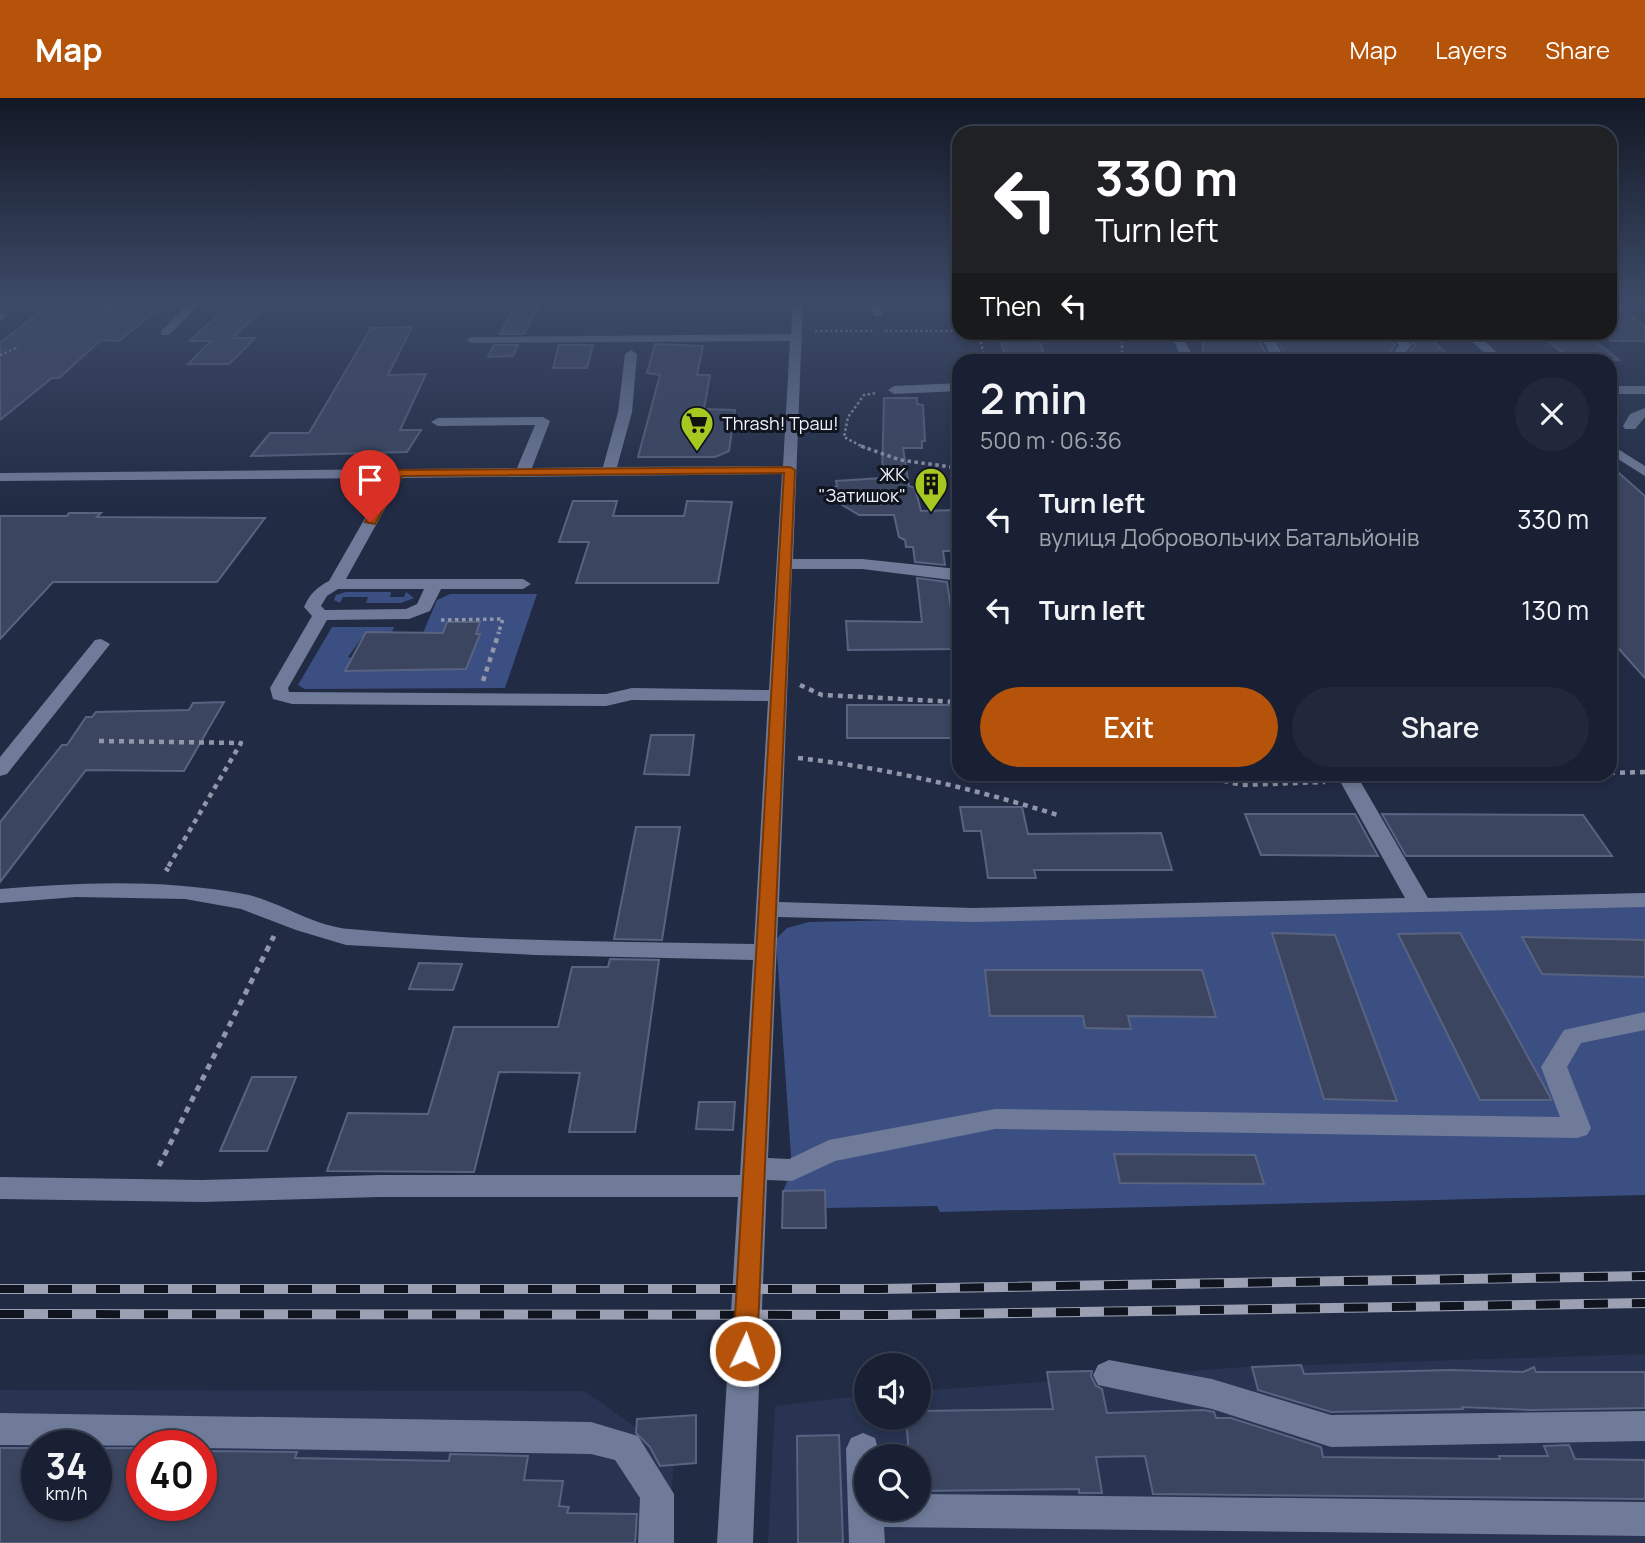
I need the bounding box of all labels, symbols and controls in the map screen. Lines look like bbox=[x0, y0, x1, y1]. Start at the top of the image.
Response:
text: Map bbox=[35, 27, 103, 72]
text: Map bbox=[1350, 33, 1397, 66]
text: Layers bbox=[1435, 33, 1507, 66]
text: Share bbox=[1545, 33, 1610, 66]
text: 330 m bbox=[1095, 144, 1238, 211]
icon: left bbox=[980, 154, 1071, 245]
text: Turn left bbox=[1095, 208, 1219, 252]
icon: left bbox=[1055, 287, 1093, 325]
text: Then bbox=[980, 288, 1041, 324]
text: 2 min bbox=[980, 369, 1087, 427]
button: close bbox=[1515, 377, 1589, 451]
supermarket icon: Thrash! Траш! bbox=[678, 404, 716, 453]
place label: Thrash! Траш! bbox=[722, 411, 839, 435]
text: 500 m · 06:36 bbox=[980, 424, 1122, 456]
pin bbox=[340, 450, 400, 522]
icon: arrive bbox=[351, 461, 389, 499]
place label: ЖК "Затишок" bbox=[819, 462, 906, 507]
building icon: ЖК "Затишок" bbox=[912, 465, 950, 514]
text: Turn left bbox=[1039, 485, 1146, 521]
icon: left bbox=[980, 500, 1018, 538]
text: 330 m bbox=[1517, 501, 1589, 537]
text: вулиця Добровольчих Батальйонів bbox=[1039, 521, 1419, 553]
icon: left bbox=[980, 591, 1018, 629]
text: Turn left bbox=[1039, 592, 1146, 628]
text: 130 m bbox=[1521, 592, 1589, 628]
button: Exit bbox=[980, 687, 1278, 767]
button: Share bbox=[1292, 687, 1589, 767]
position arrow bbox=[708, 1314, 782, 1388]
map controls bbox=[854, 1353, 931, 1521]
button: sound bbox=[854, 1353, 931, 1430]
speed limit sign: 40 bbox=[126, 1430, 217, 1521]
text: 34 bbox=[46, 1442, 87, 1490]
button: search bbox=[854, 1444, 931, 1521]
text: km/h bbox=[46, 1481, 87, 1505]

